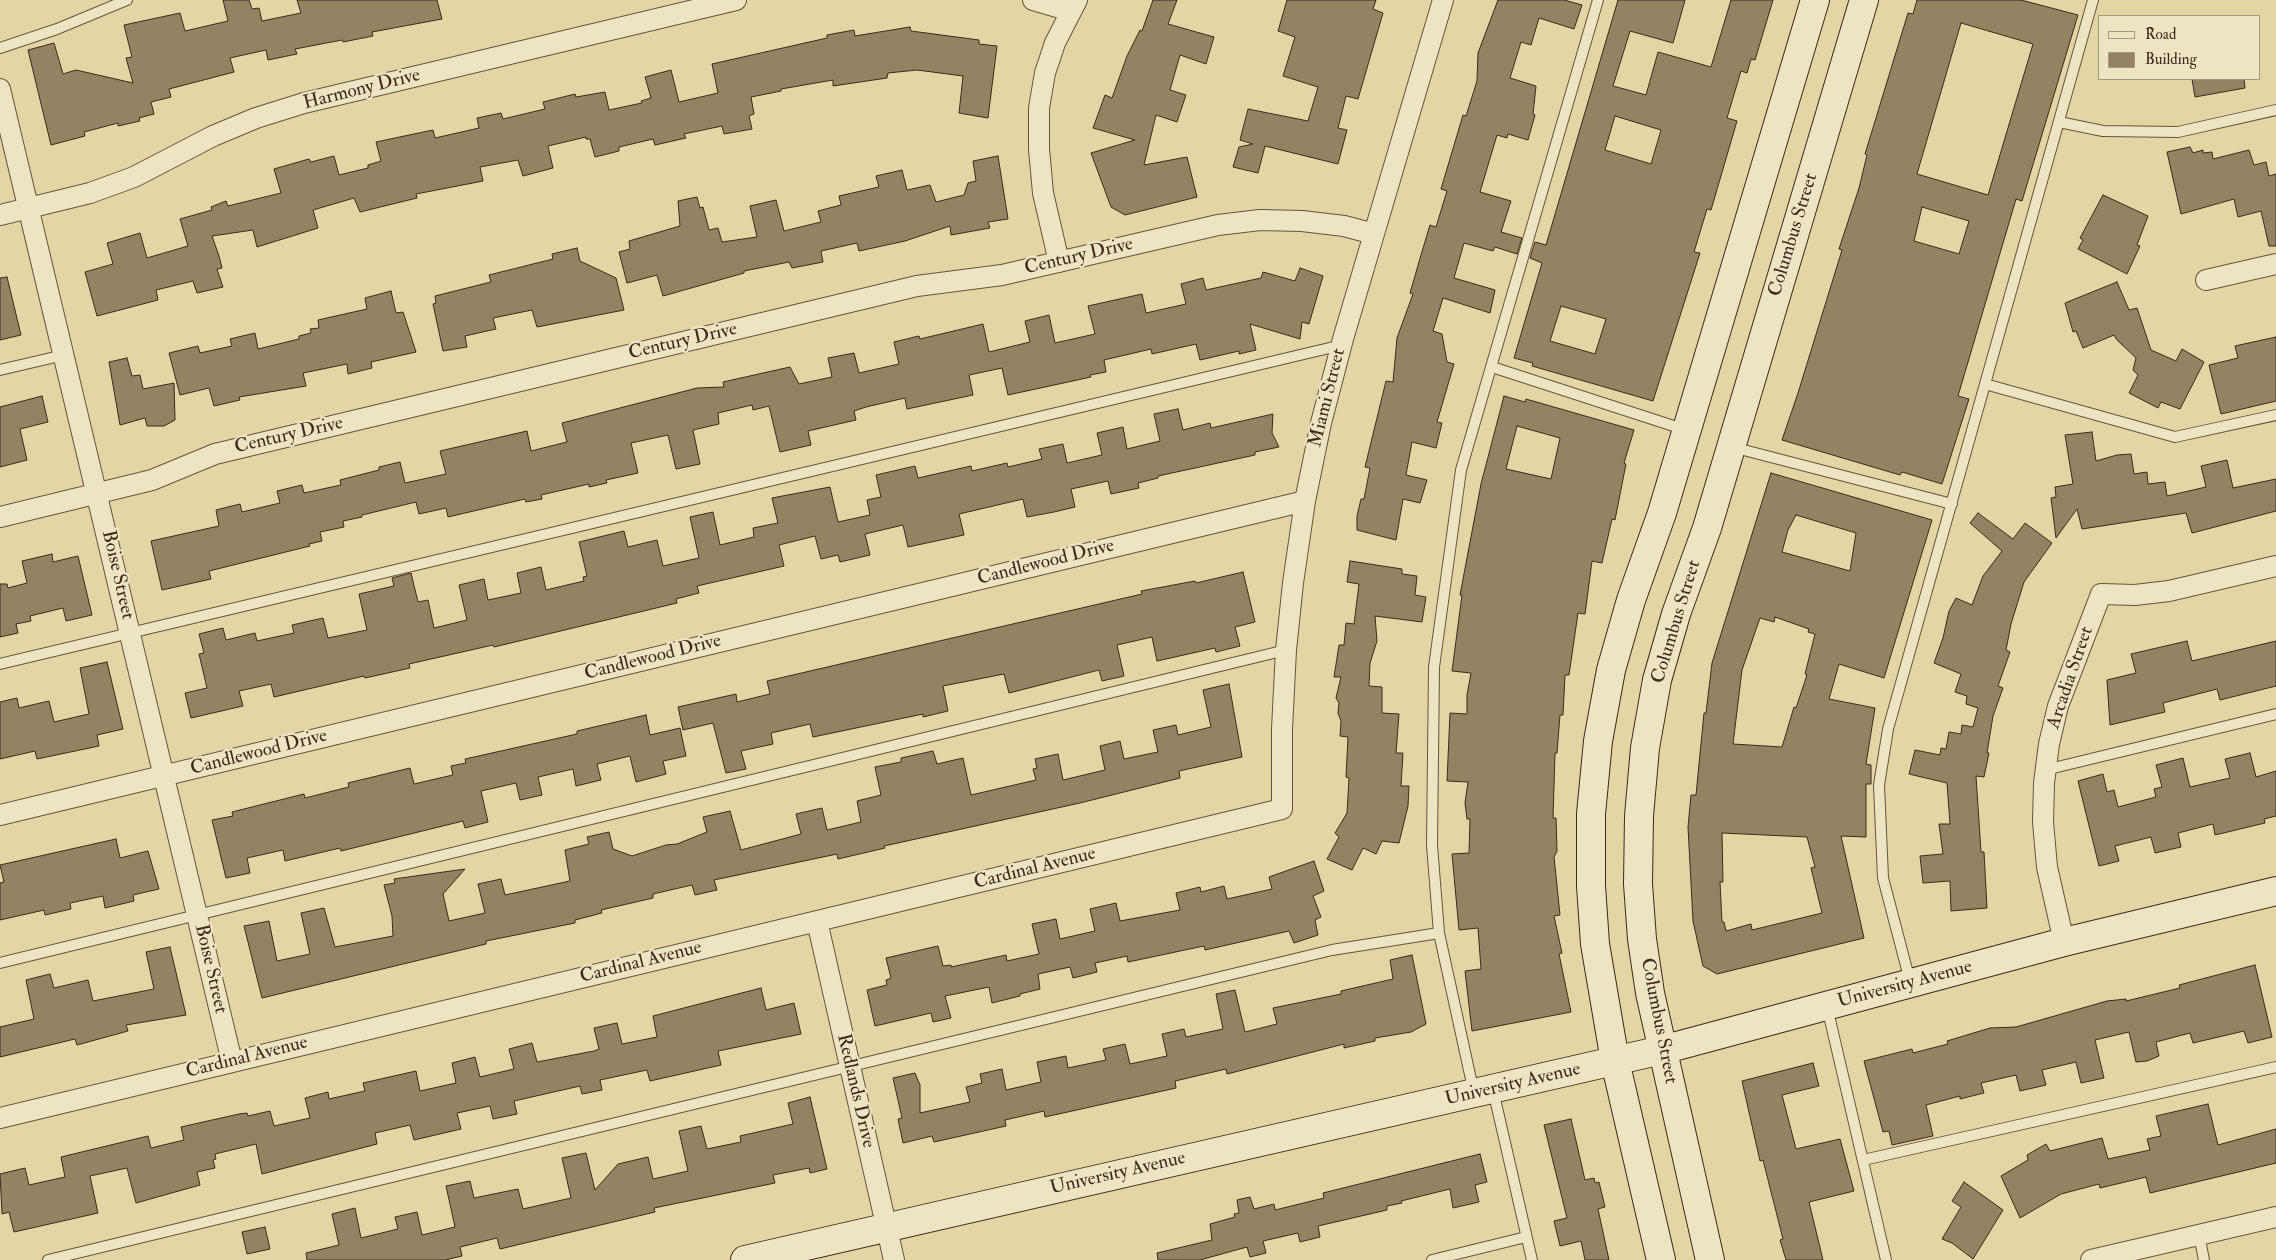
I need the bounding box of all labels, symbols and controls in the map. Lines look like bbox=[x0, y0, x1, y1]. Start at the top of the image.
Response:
legend bbox=[2098, 15, 2261, 80]
text: Road bbox=[2145, 25, 2176, 44]
text: Building bbox=[2145, 50, 2197, 69]
street label: Harmony Drive bbox=[301, 64, 423, 116]
street label: Columbus Street bbox=[1764, 171, 1824, 299]
street label: Century Drive bbox=[1023, 233, 1135, 281]
street label: Century Drive bbox=[627, 318, 739, 366]
street label: Miami Street bbox=[1305, 346, 1351, 450]
street label: Century Drive bbox=[233, 412, 345, 460]
street label: Boise Street bbox=[96, 528, 138, 622]
street label: Candlewood Drive bbox=[975, 535, 1117, 591]
street label: Columbus Street bbox=[1647, 558, 1707, 686]
street label: Arcadia Street bbox=[2043, 624, 2099, 732]
street label: Candlewood Drive bbox=[582, 630, 724, 686]
street label: Candlewood Drive bbox=[188, 725, 330, 781]
street label: Cardinal Avenue bbox=[972, 843, 1098, 895]
street label: Boise Street bbox=[189, 922, 231, 1016]
street label: Cardinal Avenue bbox=[578, 937, 704, 989]
street label: Columbus Street bbox=[1635, 956, 1681, 1086]
street label: University Avenue bbox=[1835, 956, 1975, 1014]
street label: Cardinal Avenue bbox=[184, 1032, 310, 1084]
street label: Redlands Drive bbox=[831, 1032, 879, 1150]
street label: University Avenue bbox=[1443, 1058, 1583, 1112]
street label: University Avenue bbox=[1048, 1147, 1188, 1201]

